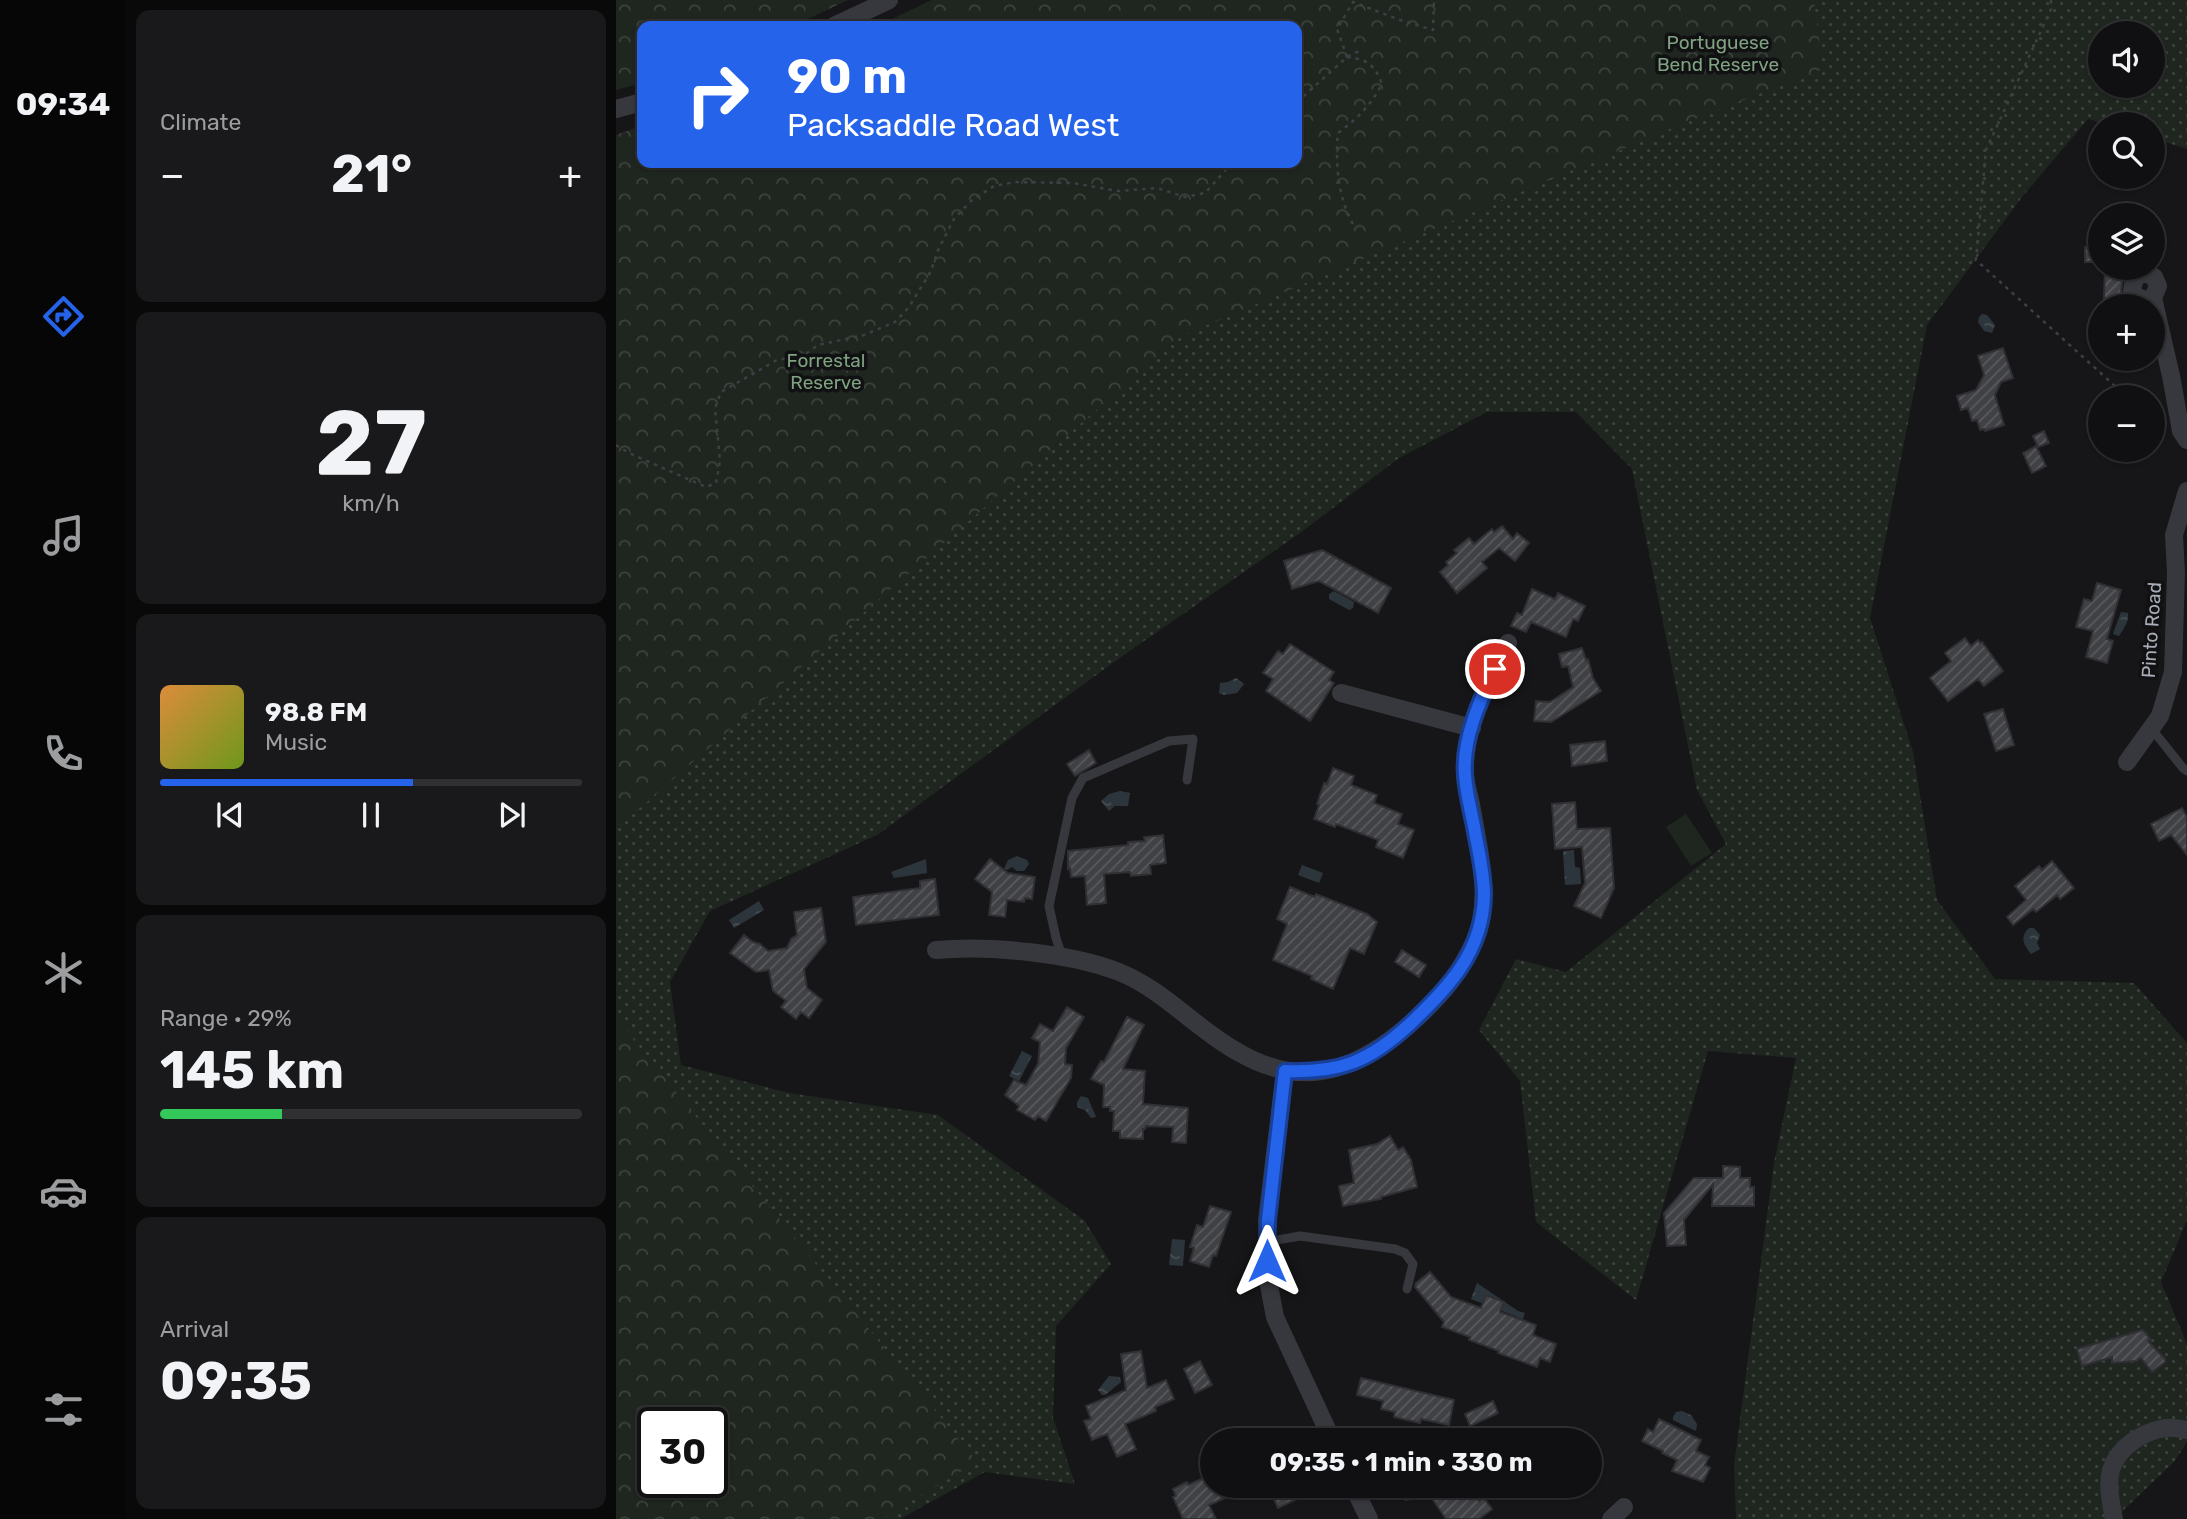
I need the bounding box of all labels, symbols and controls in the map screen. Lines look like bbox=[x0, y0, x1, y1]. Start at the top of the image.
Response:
map controls bbox=[2088, 21, 2165, 462]
button: sound bbox=[2088, 21, 2165, 98]
park label: Portuguese Bend Reserve bbox=[1657, 31, 1779, 76]
text: 90 m bbox=[787, 47, 907, 105]
icon: right bbox=[672, 49, 763, 140]
text: 09:34 bbox=[16, 85, 110, 123]
text: Packsaddle Road West bbox=[787, 106, 1119, 144]
text: Climate bbox=[160, 108, 241, 136]
button: search bbox=[2088, 112, 2165, 189]
text: 21° bbox=[331, 143, 412, 205]
text: − bbox=[160, 152, 185, 198]
text: + bbox=[558, 152, 582, 198]
button: layers bbox=[2088, 203, 2165, 280]
icon: directions bbox=[39, 292, 88, 341]
button: + bbox=[2088, 294, 2165, 371]
park label: Forrestal Reserve bbox=[787, 349, 865, 394]
button: − bbox=[2088, 385, 2165, 462]
text: 27 bbox=[315, 389, 427, 497]
text: km/h bbox=[342, 489, 400, 517]
icon: music bbox=[39, 511, 88, 560]
street label: Pinto Road bbox=[2137, 581, 2166, 679]
pin bbox=[1465, 639, 1525, 699]
icon: arrive bbox=[1476, 650, 1514, 688]
text: 98.8 FM bbox=[265, 697, 367, 728]
text: Music bbox=[265, 728, 327, 756]
icon: phone bbox=[39, 729, 88, 778]
icon: previous bbox=[211, 796, 249, 834]
icon: pause bbox=[352, 796, 390, 834]
icon: next bbox=[493, 796, 531, 834]
icon: climate bbox=[39, 948, 88, 997]
text: Range · 29% bbox=[160, 1004, 292, 1032]
text: 145 km bbox=[160, 1039, 344, 1101]
icon: car bbox=[39, 1167, 88, 1216]
position arrow bbox=[1230, 1224, 1304, 1298]
text: Arrival bbox=[160, 1315, 229, 1343]
text: 09:35 bbox=[160, 1350, 312, 1412]
icon: filters bbox=[39, 1385, 88, 1434]
speed limit sign: 30 bbox=[637, 1407, 728, 1498]
text: 09:35 · 1 min · 330 m bbox=[1270, 1447, 1532, 1478]

